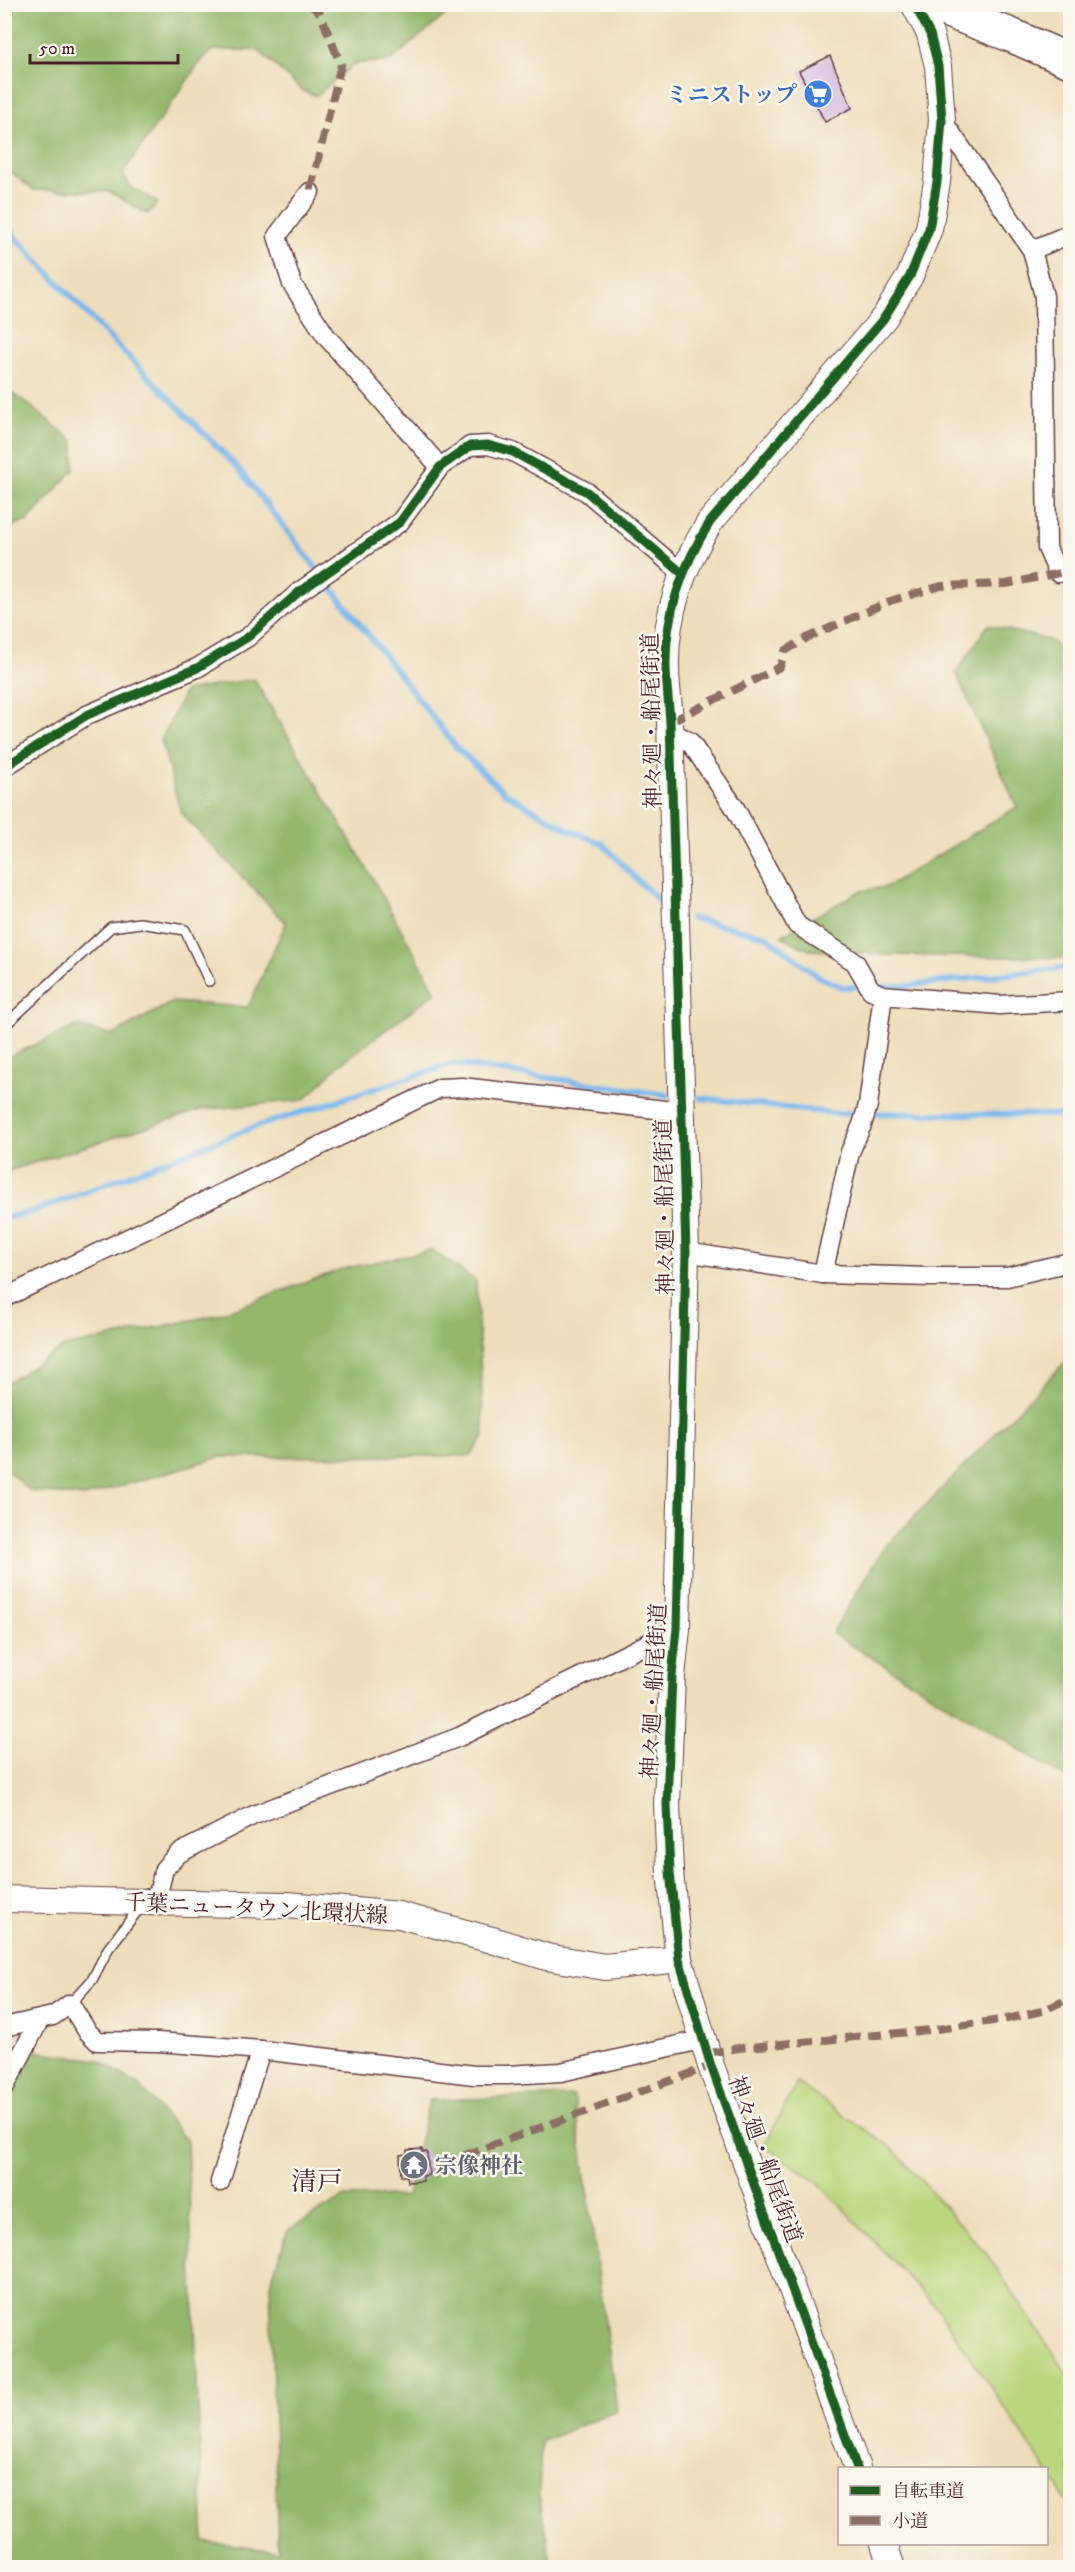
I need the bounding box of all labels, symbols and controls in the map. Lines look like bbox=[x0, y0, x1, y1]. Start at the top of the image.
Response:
scale bar bbox=[30, 27, 178, 65]
text: 50 m bbox=[39, 38, 75, 60]
supermarket icon: ミニストップ bbox=[802, 78, 834, 110]
place label: ミニストップ bbox=[666, 82, 797, 109]
street label: 神々廻・船尾街道 bbox=[637, 633, 668, 809]
street label: 神々廻・船尾街道 bbox=[650, 1119, 681, 1295]
street label: 神々廻・船尾街道 bbox=[636, 1602, 673, 1780]
street label: 千葉ニュータウン北環状線 bbox=[123, 1889, 388, 1930]
street label: 神々廻・船尾街道 bbox=[722, 2072, 807, 2247]
temple icon: 宗像神社 bbox=[398, 2149, 430, 2181]
place label: 宗像神社 bbox=[435, 2153, 523, 2180]
district label: 清戸 bbox=[291, 2166, 343, 2199]
legend bbox=[838, 2467, 1048, 2545]
text: 自転車道 bbox=[892, 2481, 964, 2503]
text: 小道 bbox=[892, 2511, 928, 2533]

